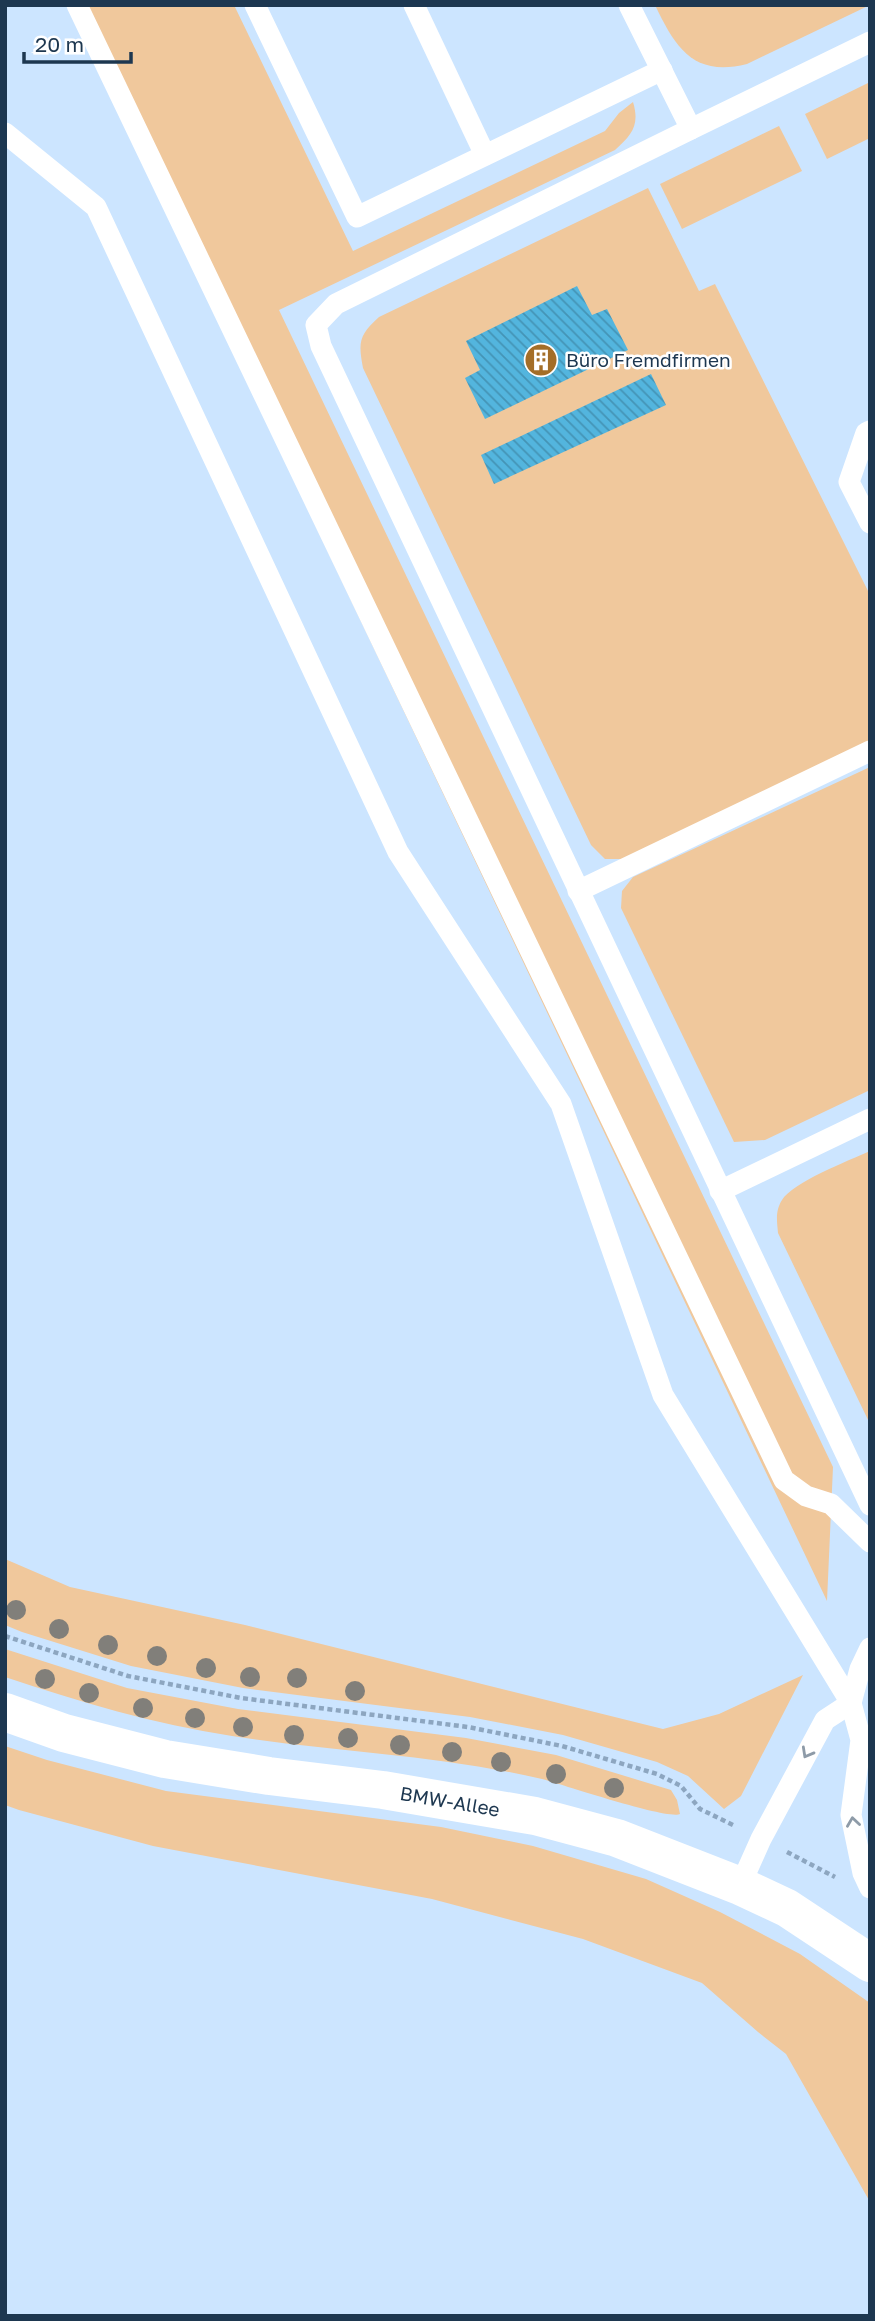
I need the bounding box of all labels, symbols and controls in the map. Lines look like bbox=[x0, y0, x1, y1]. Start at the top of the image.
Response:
scale bar bbox=[24, 21, 131, 65]
text: 20 m bbox=[35, 31, 84, 57]
building icon: Büro Fremdfirmen bbox=[522, 341, 560, 379]
place label: Büro Fremdfirmen bbox=[566, 348, 731, 371]
one-way arrow bbox=[802, 1746, 816, 1758]
street label: BMW-Allee bbox=[398, 1781, 502, 1821]
one-way arrow bbox=[846, 1816, 861, 1828]

